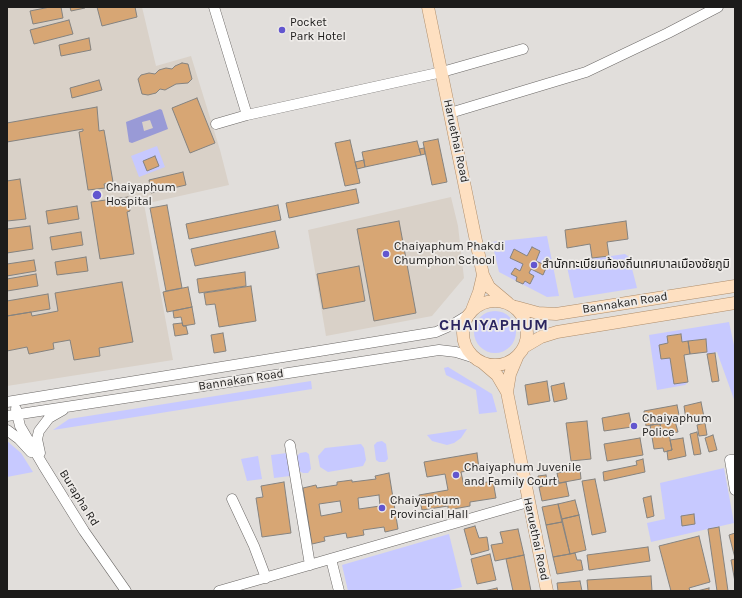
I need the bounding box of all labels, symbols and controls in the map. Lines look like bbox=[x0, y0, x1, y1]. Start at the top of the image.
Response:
place label: Pocket Park Hotel bbox=[290, 16, 346, 44]
marker: Pocket Park Hotel bbox=[277, 25, 287, 35]
street label: Haruethai Road bbox=[440, 98, 472, 184]
place label: Chaiyaphum Hospital bbox=[106, 181, 176, 209]
marker: Chaiyaphum Hospital bbox=[91, 189, 103, 201]
place label: Chaiyaphum Phakdi Chumphon School bbox=[394, 240, 505, 268]
marker: Chaiyaphum Phakdi Chumphon School bbox=[381, 249, 391, 259]
place label: สำนักทะเบียนท้องถิ่นเทศบาลเมืองชัยภูมิ bbox=[542, 258, 730, 272]
marker: สำนักทะเบียนท้องถิ่นเทศบาลเมืองชัยภูมิ bbox=[529, 260, 539, 270]
street label: Bannakan Road bbox=[581, 289, 669, 317]
district label: CHAIYAPHUM bbox=[439, 315, 549, 335]
street label: Bannakan Road bbox=[197, 366, 285, 394]
place label: Chaiyaphum Police bbox=[642, 412, 712, 440]
marker: Chaiyaphum Police bbox=[629, 421, 639, 431]
place label: Chaiyaphum Juvenile and Family Court bbox=[464, 461, 581, 489]
street label: Burapha Rd bbox=[56, 467, 102, 529]
marker: Chaiyaphum Juvenile and Family Court bbox=[451, 470, 461, 480]
place label: Chaiyaphum Provincial Hall bbox=[390, 494, 468, 522]
street label: Haruethai Road bbox=[520, 496, 552, 582]
marker: Chaiyaphum Provincial Hall bbox=[377, 503, 387, 513]

